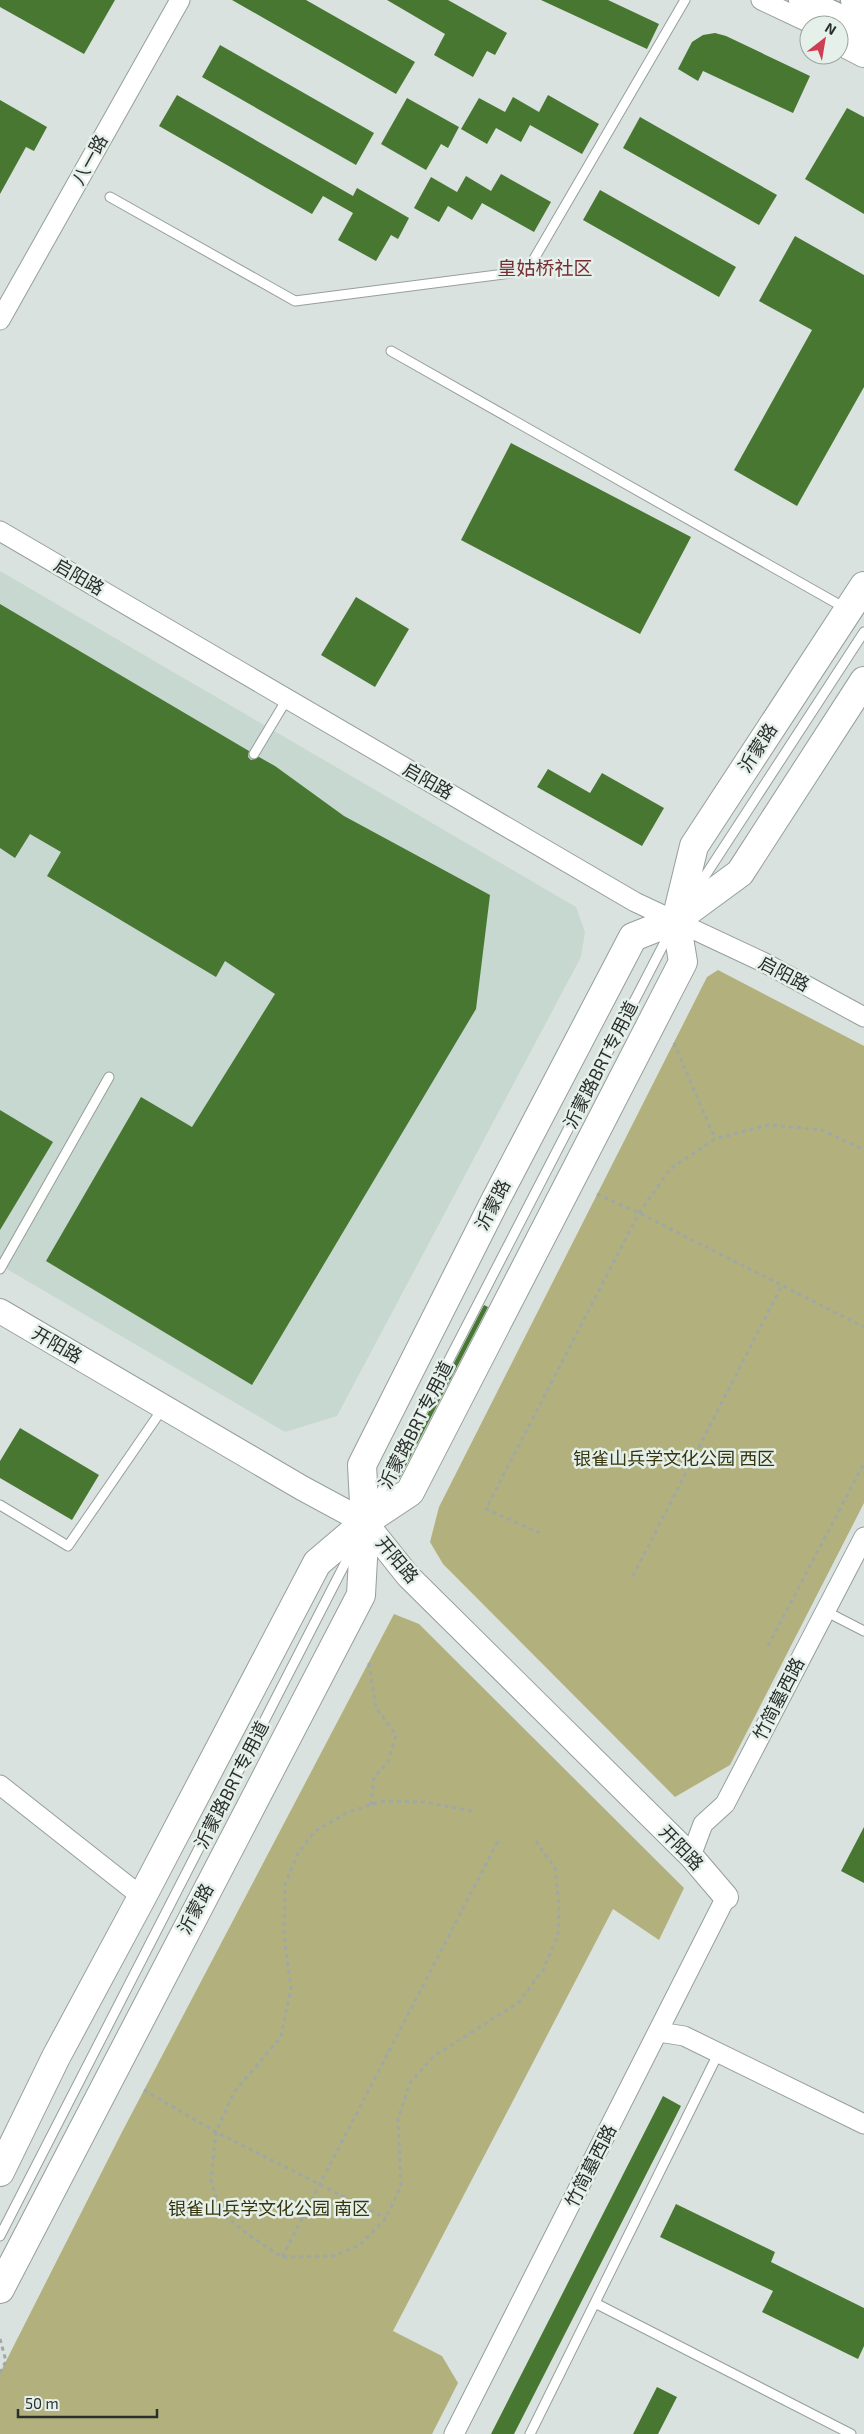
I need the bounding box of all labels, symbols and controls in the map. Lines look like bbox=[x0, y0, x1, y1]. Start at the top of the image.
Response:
north arrow bbox=[799, 15, 849, 65]
text: N bbox=[822, 19, 840, 38]
street label: 八一路 bbox=[66, 131, 112, 188]
district label: 皇姑桥社区 bbox=[497, 256, 593, 279]
street label: 启阳路 bbox=[51, 553, 108, 599]
street label: 沂蒙路 bbox=[733, 719, 781, 776]
street label: 启阳路 bbox=[400, 757, 457, 803]
street label: 启阳路 bbox=[755, 951, 813, 996]
street label: 沂蒙路BRT专用道 bbox=[558, 997, 642, 1132]
street label: 沂蒙路 bbox=[470, 1175, 514, 1234]
street label: 开阳路 bbox=[29, 1321, 86, 1367]
street label: 沂蒙路BRT专用道 bbox=[373, 1357, 457, 1492]
park label: 银雀山兵学文化公园 西区 bbox=[573, 1447, 775, 1469]
street label: 开阳路 bbox=[372, 1532, 424, 1587]
street label: 竹简墓西路 bbox=[748, 1653, 808, 1744]
street label: 沂蒙路BRT专用道 bbox=[189, 1717, 273, 1852]
street label: 开阳路 bbox=[655, 1820, 708, 1874]
street label: 沂蒙路 bbox=[173, 1880, 218, 1938]
street label: 竹简墓西路 bbox=[560, 2120, 620, 2211]
park label: 银雀山兵学文化公园 南区 bbox=[168, 2197, 370, 2219]
scale bar bbox=[18, 2386, 156, 2418]
text: 50 m bbox=[25, 2394, 59, 2412]

